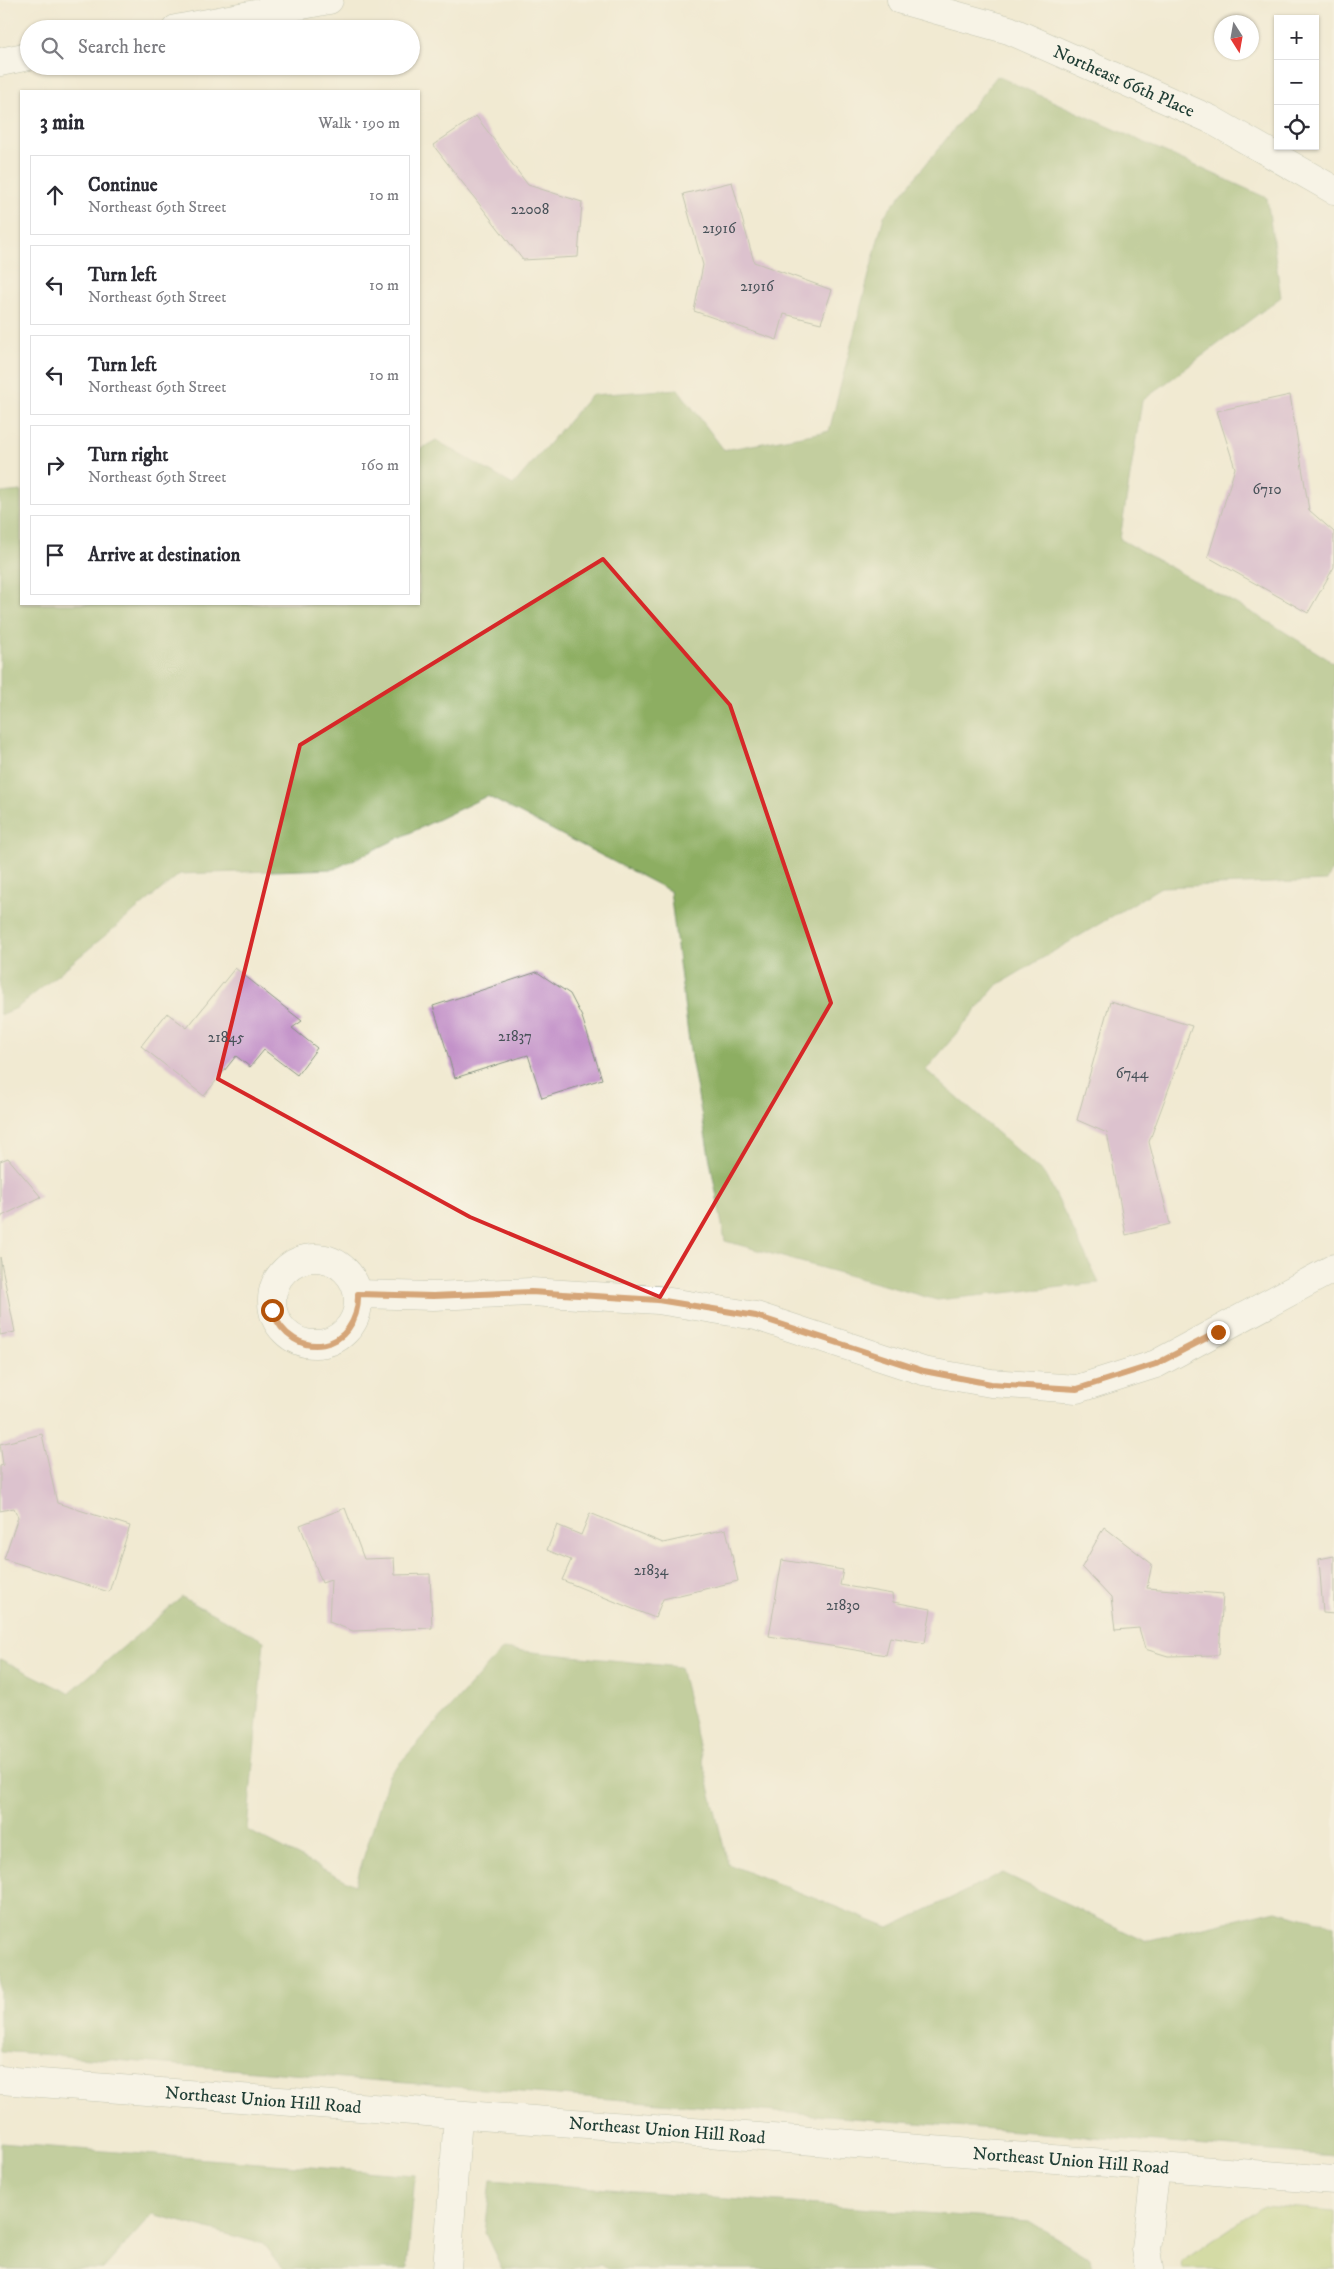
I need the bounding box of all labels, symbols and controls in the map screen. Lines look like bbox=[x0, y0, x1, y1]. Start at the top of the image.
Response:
north arrow bbox=[1214, 15, 1259, 60]
map controls bbox=[1274, 15, 1319, 150]
button: + bbox=[1274, 15, 1319, 60]
search box bbox=[20, 20, 420, 75]
icon: search bbox=[38, 34, 66, 62]
text: Search here bbox=[78, 36, 166, 59]
street label: Northeast 66th Place bbox=[1050, 41, 1198, 123]
button: − bbox=[1274, 60, 1319, 105]
button: locate bbox=[1274, 105, 1319, 150]
text: 3 min bbox=[40, 110, 85, 136]
text: Walk · 190 m bbox=[318, 113, 400, 133]
text: Continue bbox=[88, 174, 158, 197]
icon: ahead bbox=[41, 181, 69, 209]
text: 10 m bbox=[369, 185, 399, 205]
text: Northeast 69th Street bbox=[88, 197, 226, 217]
house number: 22008 bbox=[511, 200, 549, 219]
house number: 21916 bbox=[702, 219, 737, 238]
text: Turn left bbox=[88, 264, 157, 287]
icon: left bbox=[41, 271, 69, 299]
text: 10 m bbox=[369, 275, 399, 295]
house number: 21916 bbox=[740, 277, 775, 296]
text: Northeast 69th Street bbox=[88, 287, 226, 307]
text: Turn left bbox=[88, 354, 157, 377]
icon: left bbox=[41, 361, 69, 389]
text: 10 m bbox=[369, 365, 399, 385]
text: Northeast 69th Street bbox=[88, 377, 226, 397]
text: Turn right bbox=[88, 444, 168, 467]
icon: right bbox=[41, 451, 69, 479]
text: 160 m bbox=[361, 455, 399, 475]
text: Northeast 69th Street bbox=[88, 467, 226, 487]
house number: 6710 bbox=[1252, 480, 1282, 499]
icon: arrive bbox=[41, 541, 69, 569]
text: Arrive at destination bbox=[88, 544, 240, 567]
house number: 21837 bbox=[498, 1027, 532, 1046]
house number: 21845 bbox=[208, 1028, 245, 1047]
house number: 6744 bbox=[1116, 1064, 1149, 1083]
route start bbox=[261, 1299, 284, 1322]
route end bbox=[1207, 1321, 1230, 1344]
house number: 21834 bbox=[634, 1561, 669, 1580]
house number: 21830 bbox=[826, 1596, 860, 1615]
street label: Northeast Union Hill Road bbox=[164, 2082, 362, 2119]
street label: Northeast Union Hill Road bbox=[568, 2113, 766, 2149]
street label: Northeast Union Hill Road bbox=[972, 2143, 1170, 2180]

